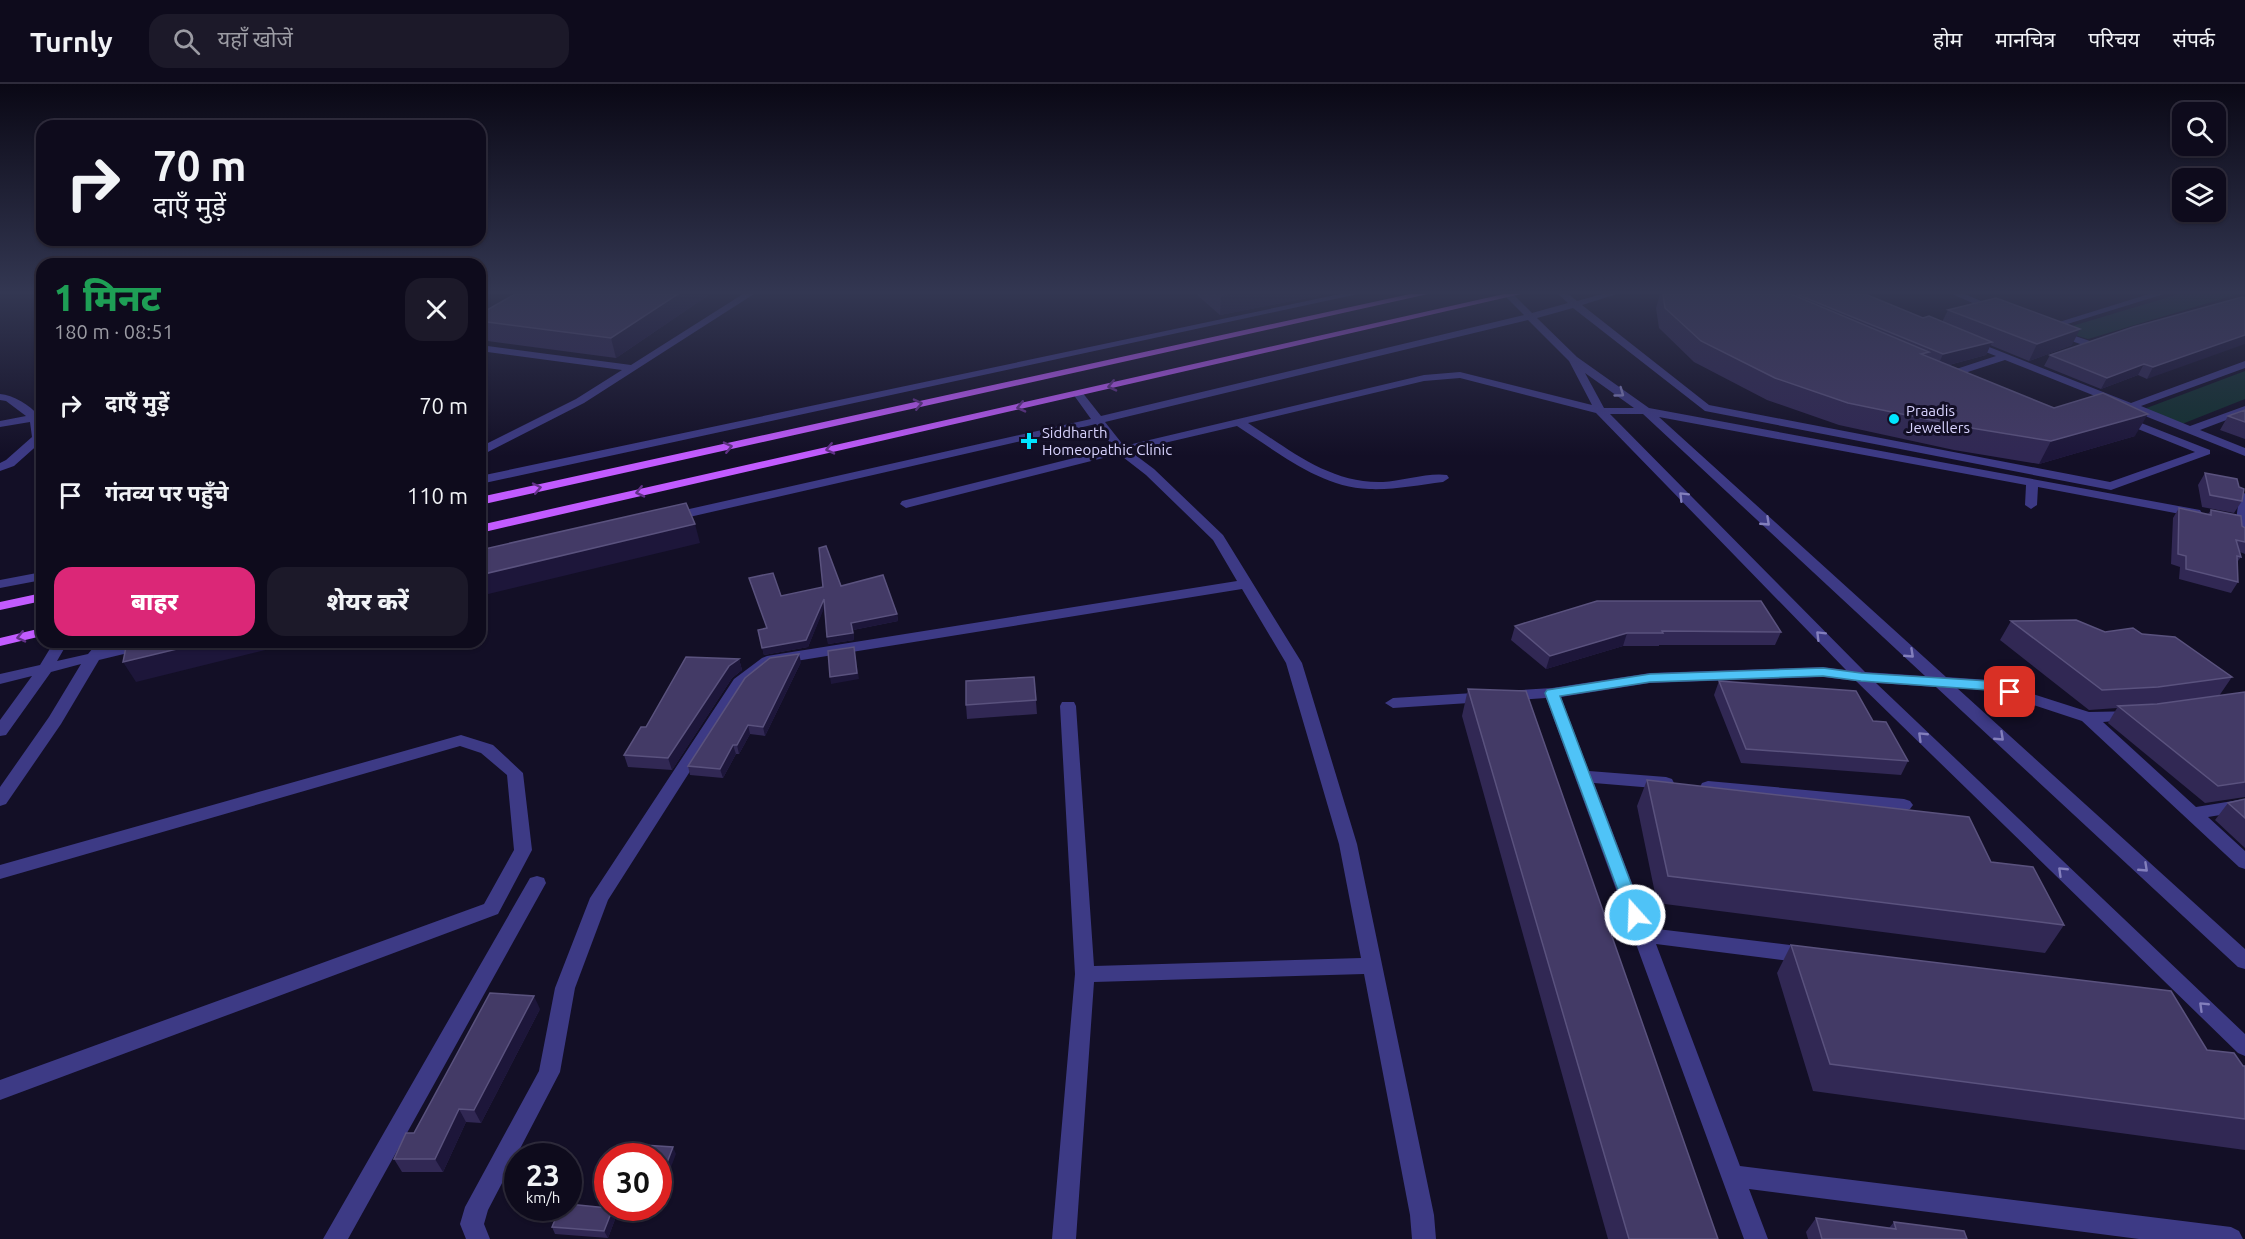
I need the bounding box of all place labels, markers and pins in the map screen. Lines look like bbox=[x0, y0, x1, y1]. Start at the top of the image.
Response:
place label: Praadis Jewellers bbox=[1906, 402, 1970, 436]
marker: Praadis Jewellers bbox=[1887, 412, 1901, 426]
place label: Siddharth Homeopathic Clinic bbox=[1042, 424, 1172, 458]
marker: Siddharth Homeopathic Clinic bbox=[1020, 432, 1038, 450]
pin bbox=[1984, 666, 2035, 717]

